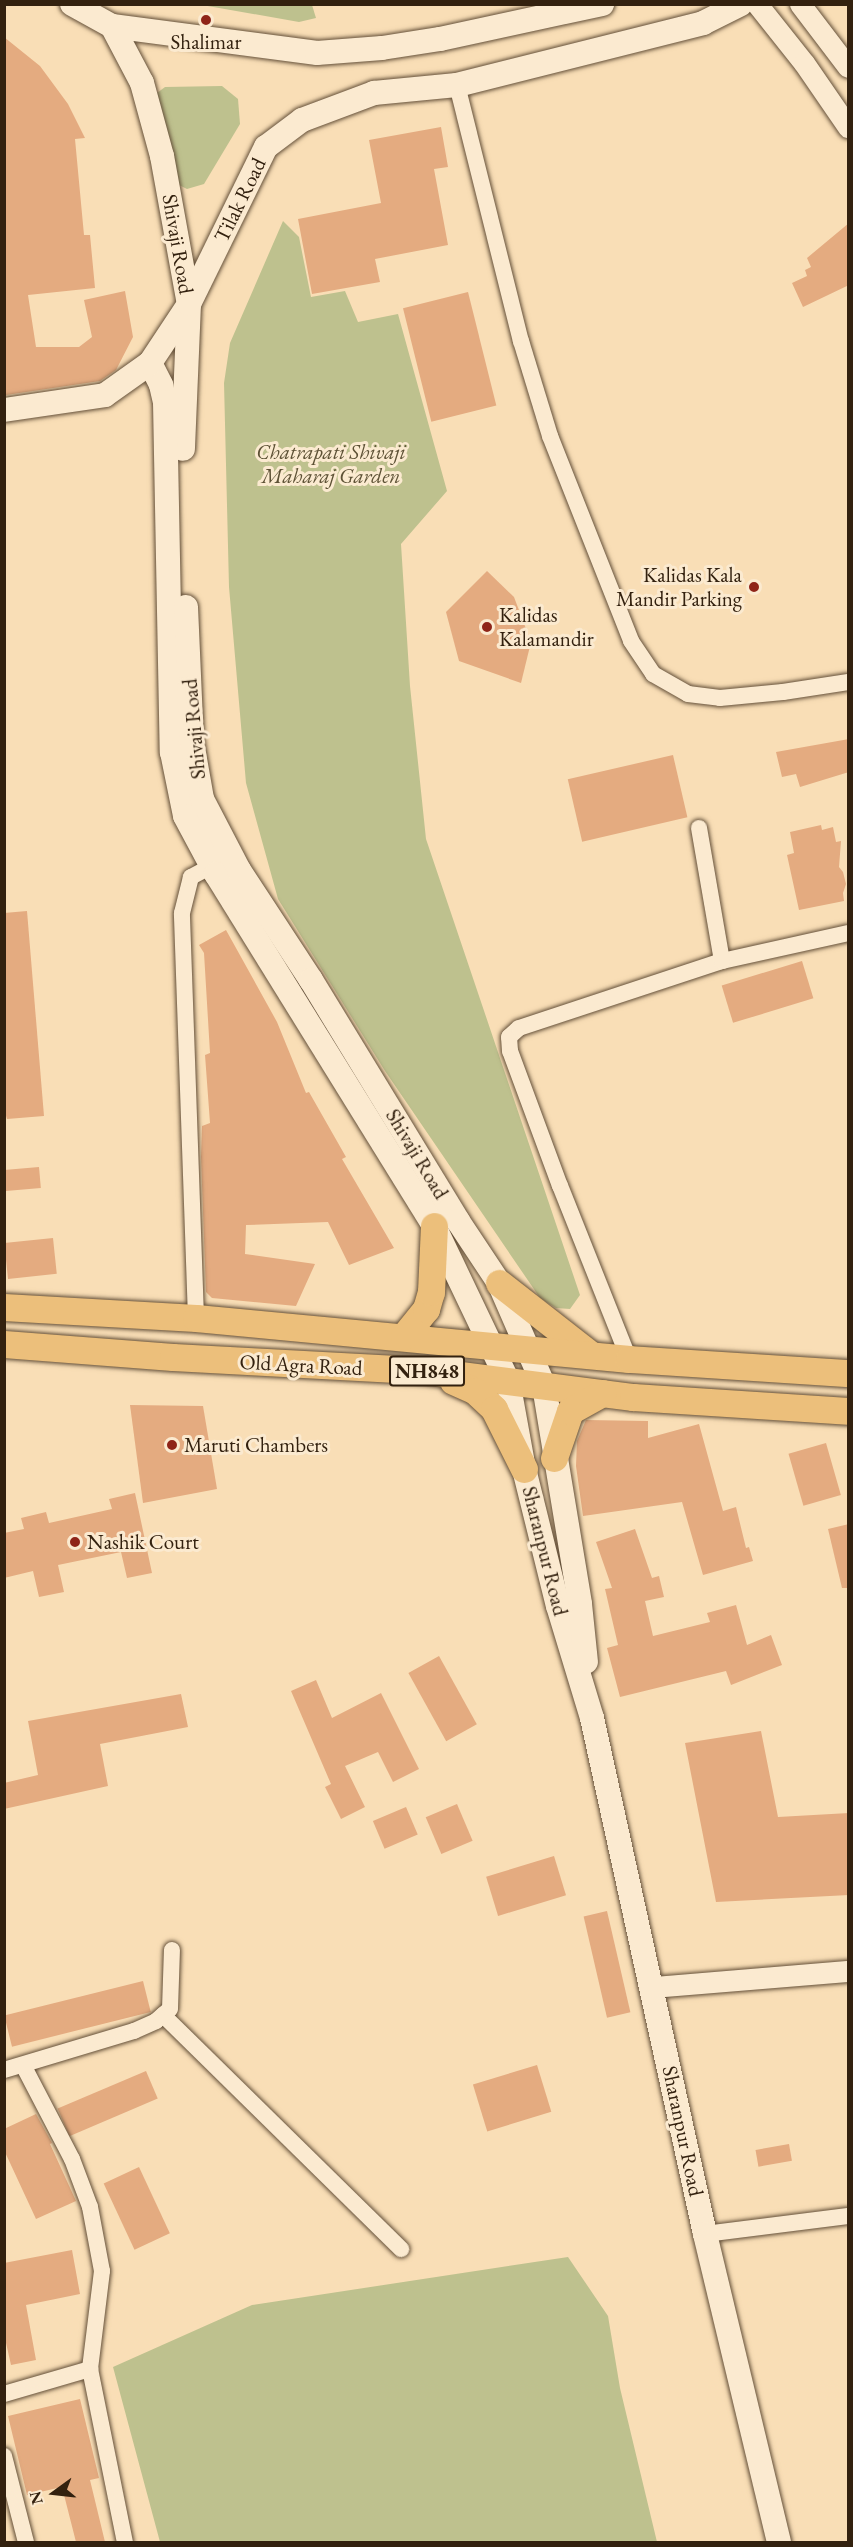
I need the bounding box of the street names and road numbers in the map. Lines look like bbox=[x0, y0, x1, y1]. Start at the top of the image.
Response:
street label: Tilak Road bbox=[209, 154, 271, 246]
street label: Shivaji Road bbox=[157, 192, 199, 296]
street label: Shivaji Road bbox=[177, 678, 211, 780]
street label: Shivaji Road bbox=[380, 1104, 454, 1204]
street label: Old Agra Road bbox=[239, 1349, 363, 1381]
road number: NH848 bbox=[388, 1354, 466, 1388]
street label: Sharanpur Road bbox=[517, 1484, 573, 1618]
street label: Sharanpur Road bbox=[657, 2064, 709, 2198]

